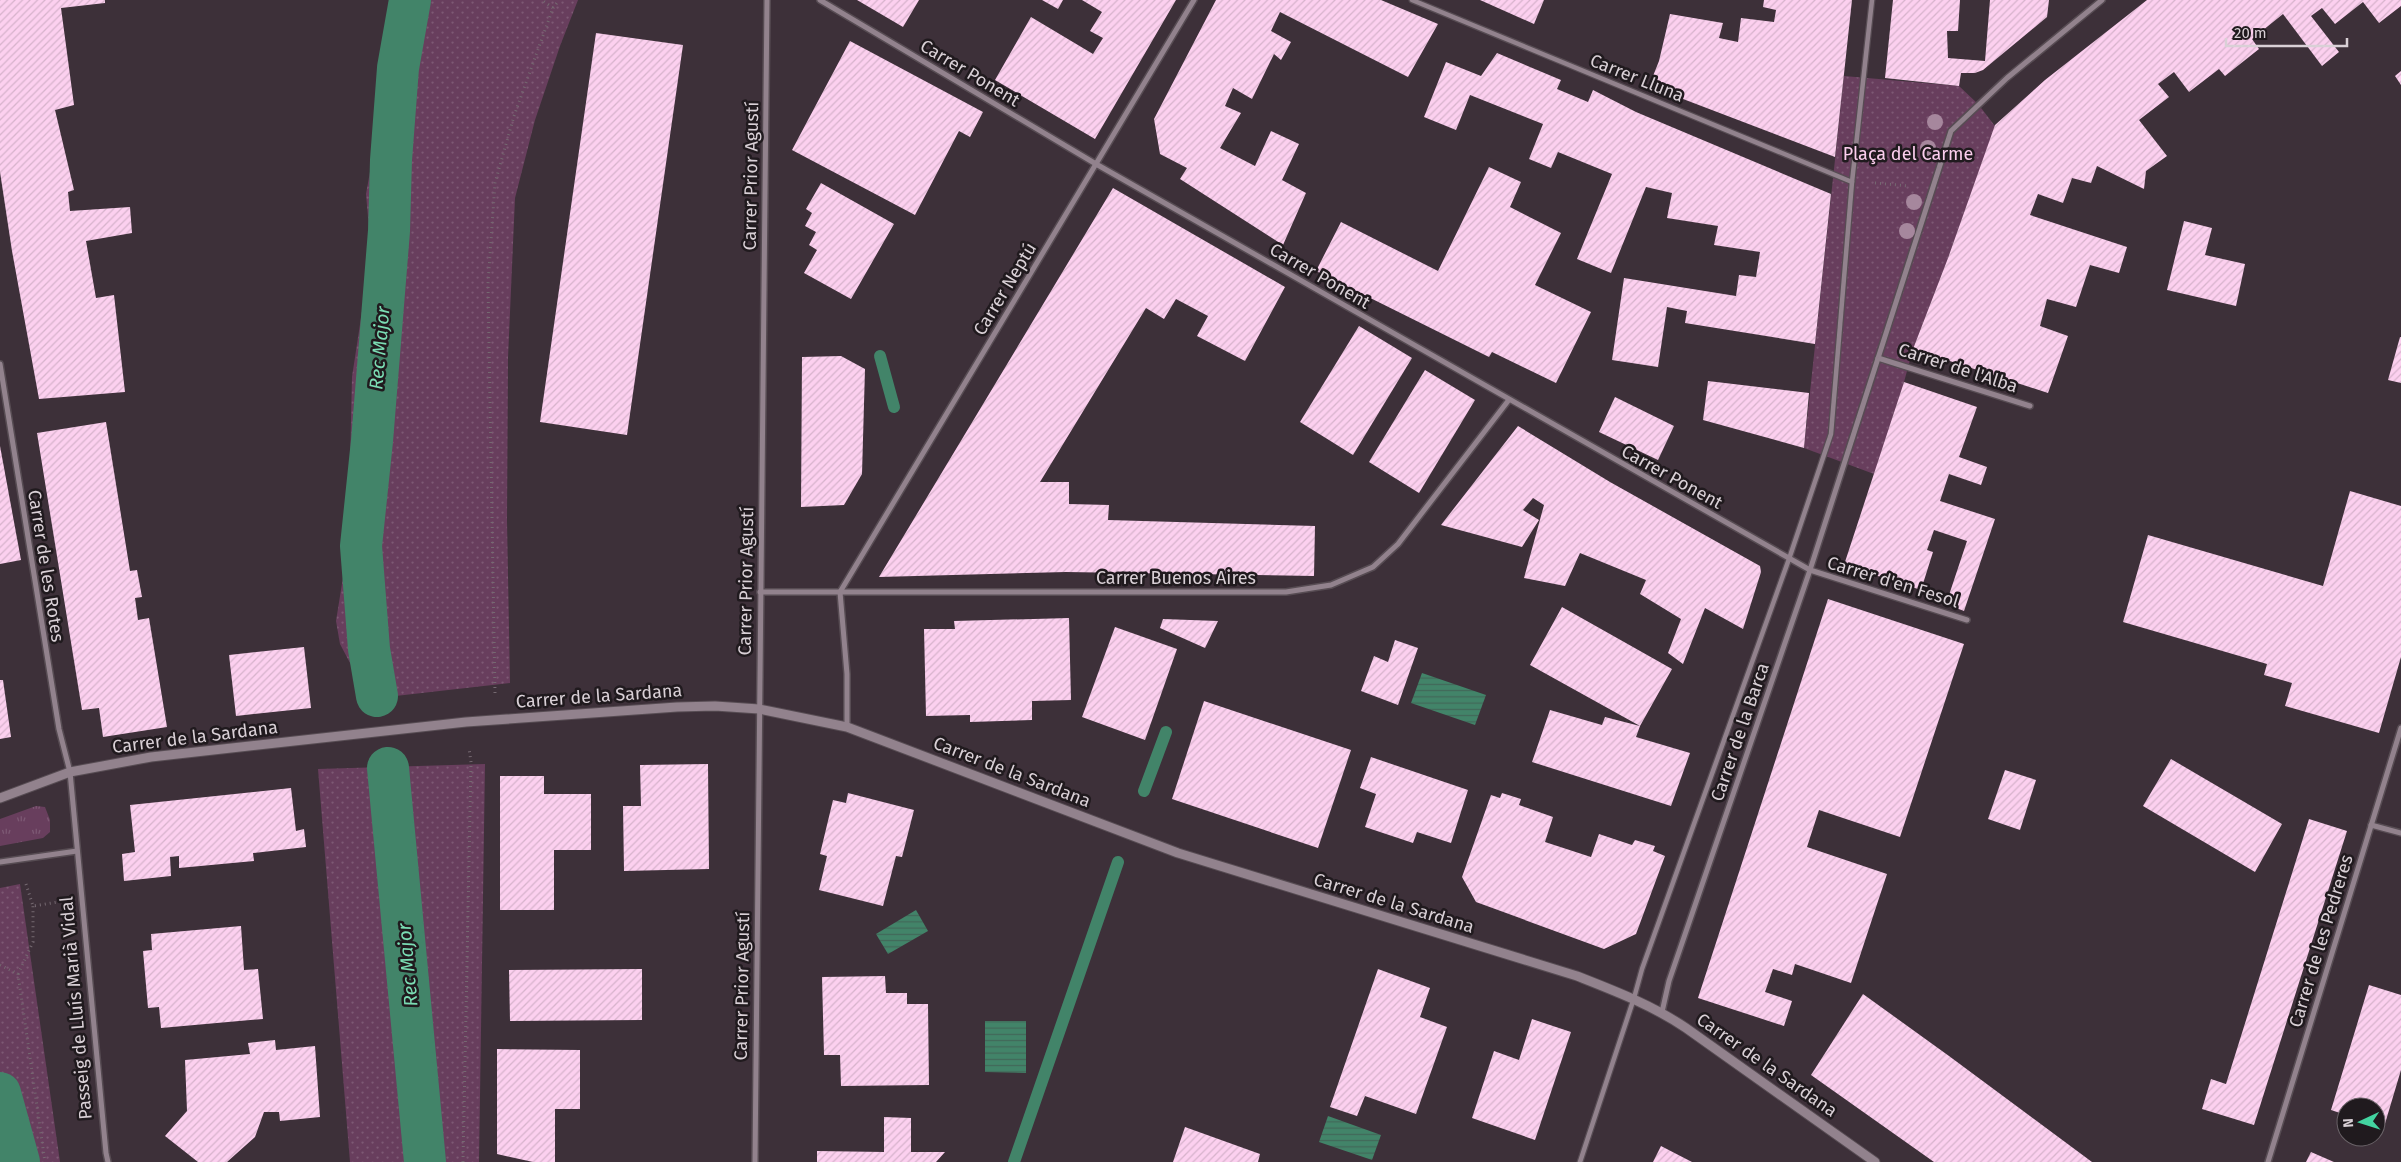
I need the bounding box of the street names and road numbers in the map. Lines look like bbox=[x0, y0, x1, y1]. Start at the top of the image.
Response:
street label: Carrer Ponent bbox=[916, 35, 1024, 112]
street label: Carrer Lluna bbox=[1587, 49, 1687, 107]
street label: Carrer Prior Agustí bbox=[739, 101, 763, 251]
street label: Carrer Ponent bbox=[1266, 238, 1375, 314]
street label: Carrer Neptú bbox=[969, 239, 1041, 339]
street label: Carrer de l'Alba bbox=[1896, 338, 2020, 398]
street label: Carrer Ponent bbox=[1618, 440, 1727, 514]
street label: Carrer de les Rotes bbox=[23, 488, 69, 644]
street label: Carrer Prior Agustí bbox=[734, 506, 758, 656]
street label: Carrer d'en Fesol bbox=[1825, 552, 1961, 612]
street label: Carrer Buenos Aires bbox=[1096, 567, 1256, 589]
street label: Carrer de la Barca bbox=[1706, 660, 1774, 804]
street label: Carrer de la Sardana bbox=[515, 679, 683, 713]
street label: Carrer de la Sardana bbox=[111, 716, 279, 758]
street label: Carrer de la Sardana bbox=[930, 732, 1094, 812]
street label: Carrer de les Pedreres bbox=[2284, 852, 2358, 1030]
street label: Carrer de la Sardana bbox=[1311, 868, 1477, 938]
street label: Passeig de Lluís Marià Vidal bbox=[55, 895, 97, 1121]
street label: Carrer Prior Agustí bbox=[730, 911, 754, 1061]
street label: Carrer de la Sardana bbox=[1692, 1008, 1842, 1122]

